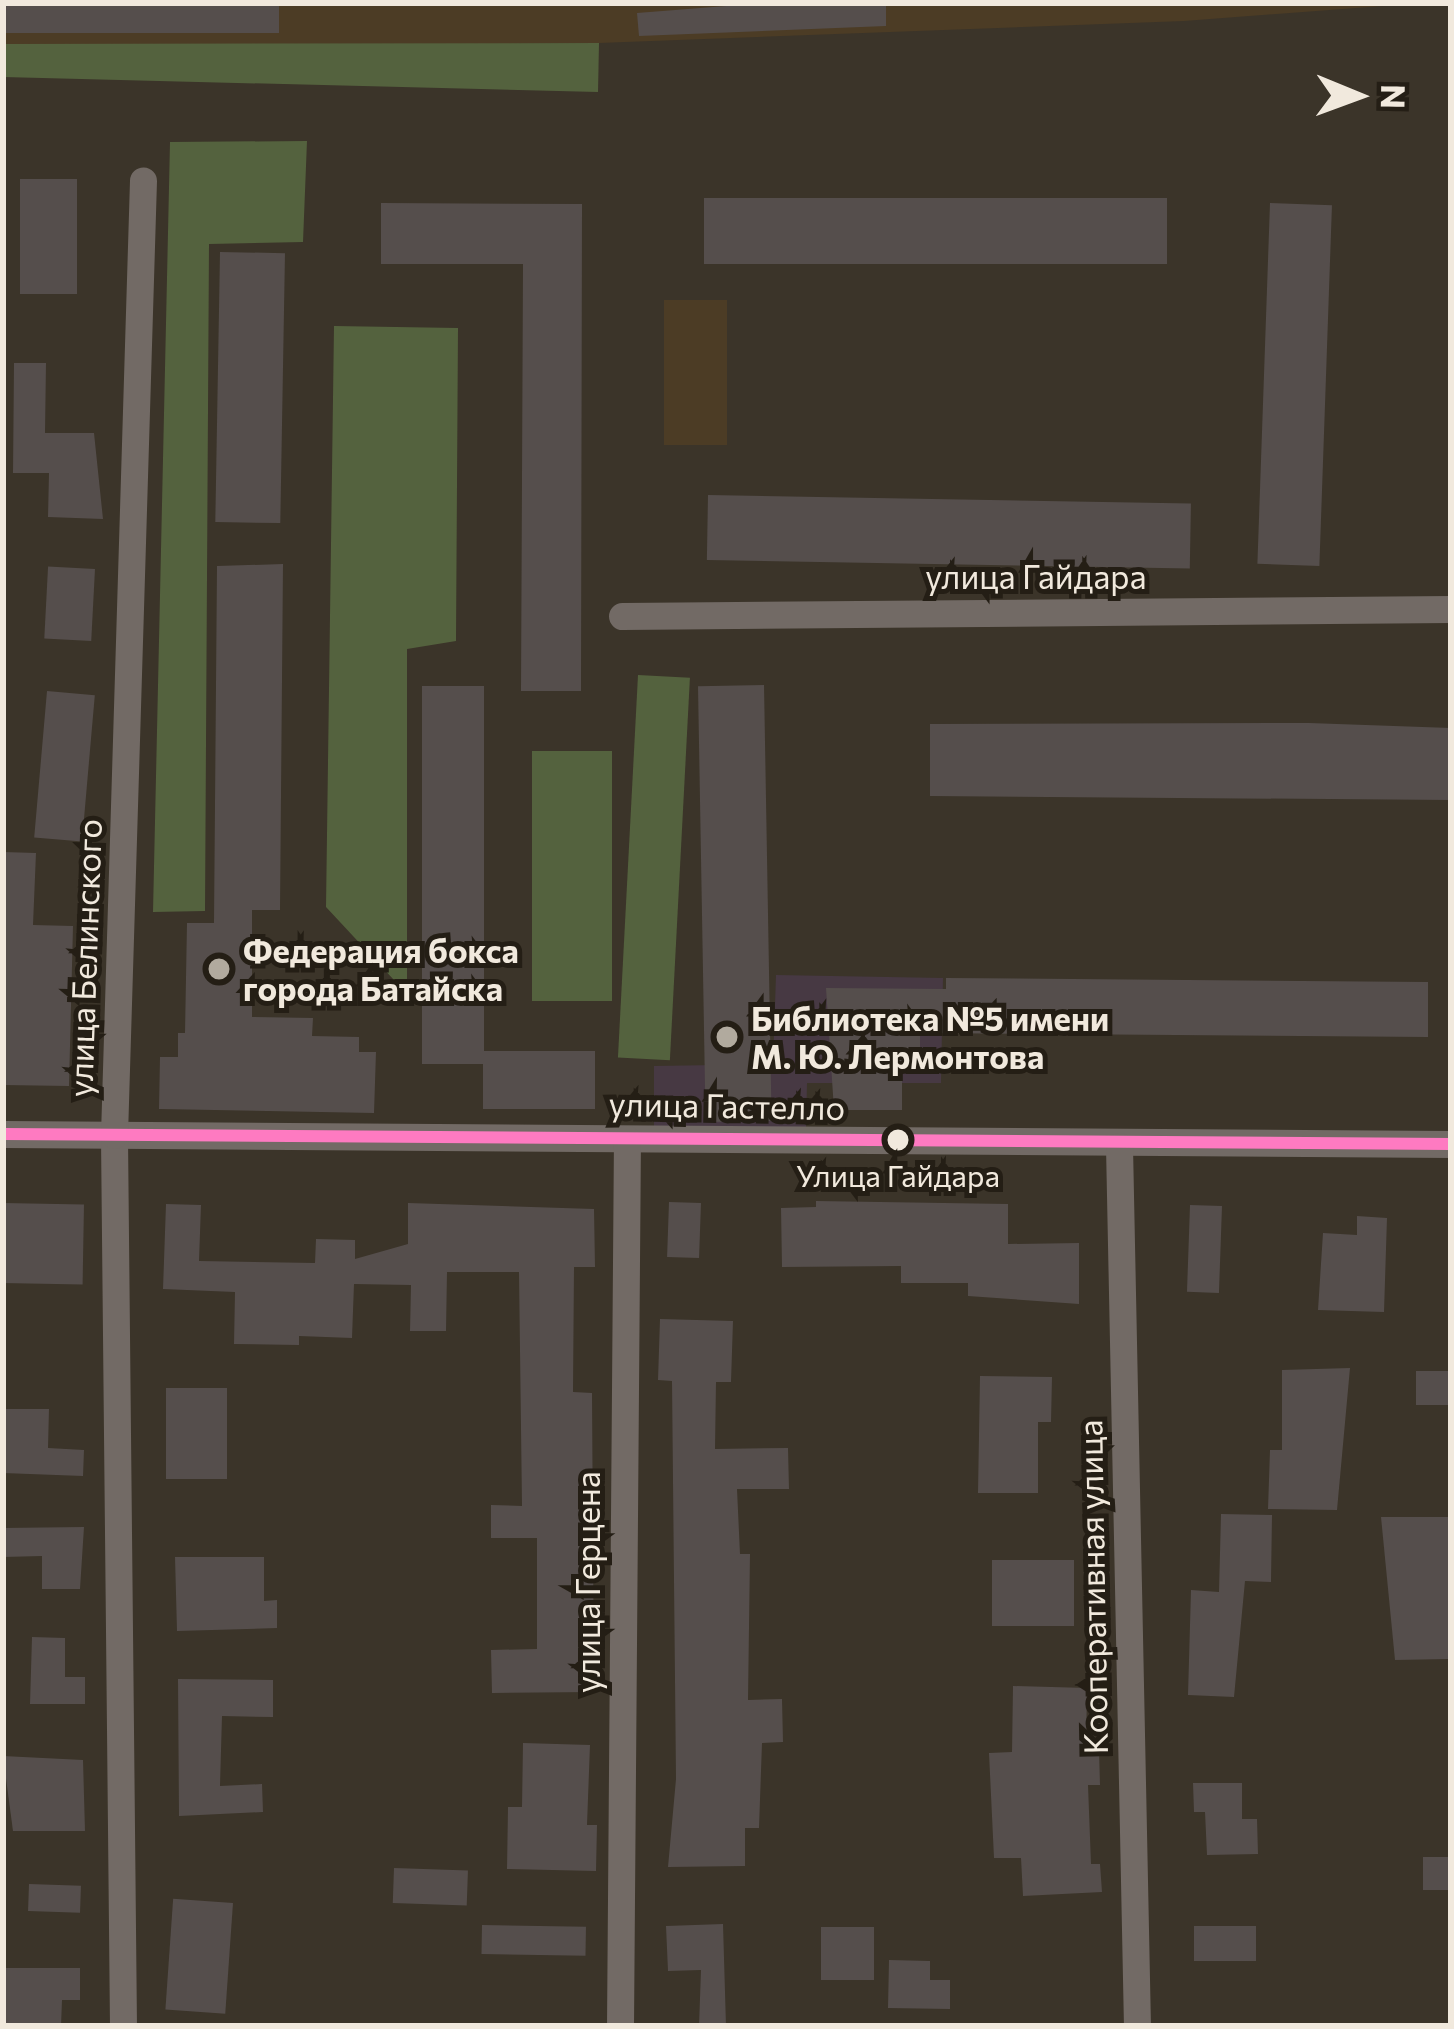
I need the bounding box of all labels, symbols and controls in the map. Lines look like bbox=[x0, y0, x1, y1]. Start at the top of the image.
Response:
north arrow bbox=[1298, 36, 1418, 156]
text: N bbox=[1374, 84, 1415, 109]
street label: улица Гайдара bbox=[925, 556, 1147, 596]
street label: улица Белинского bbox=[59, 818, 109, 1098]
place label: Федерация бокса города Батайска bbox=[243, 930, 519, 1008]
marker: Федерация бокса города Батайска bbox=[206, 956, 232, 982]
place label: Библиотека №5 имени М. Ю. Лермонтова bbox=[751, 998, 1109, 1076]
marker: Библиотека №5 имени М. Ю. Лермонтова bbox=[714, 1024, 740, 1050]
street label: улица Гастелло bbox=[608, 1083, 846, 1127]
marker: Улица Гайдара bbox=[887, 1129, 909, 1151]
place label: Улица Гайдара bbox=[796, 1157, 1000, 1193]
street label: Кооперативная улица bbox=[1069, 1419, 1115, 1755]
street label: улица Герцена bbox=[567, 1471, 607, 1693]

